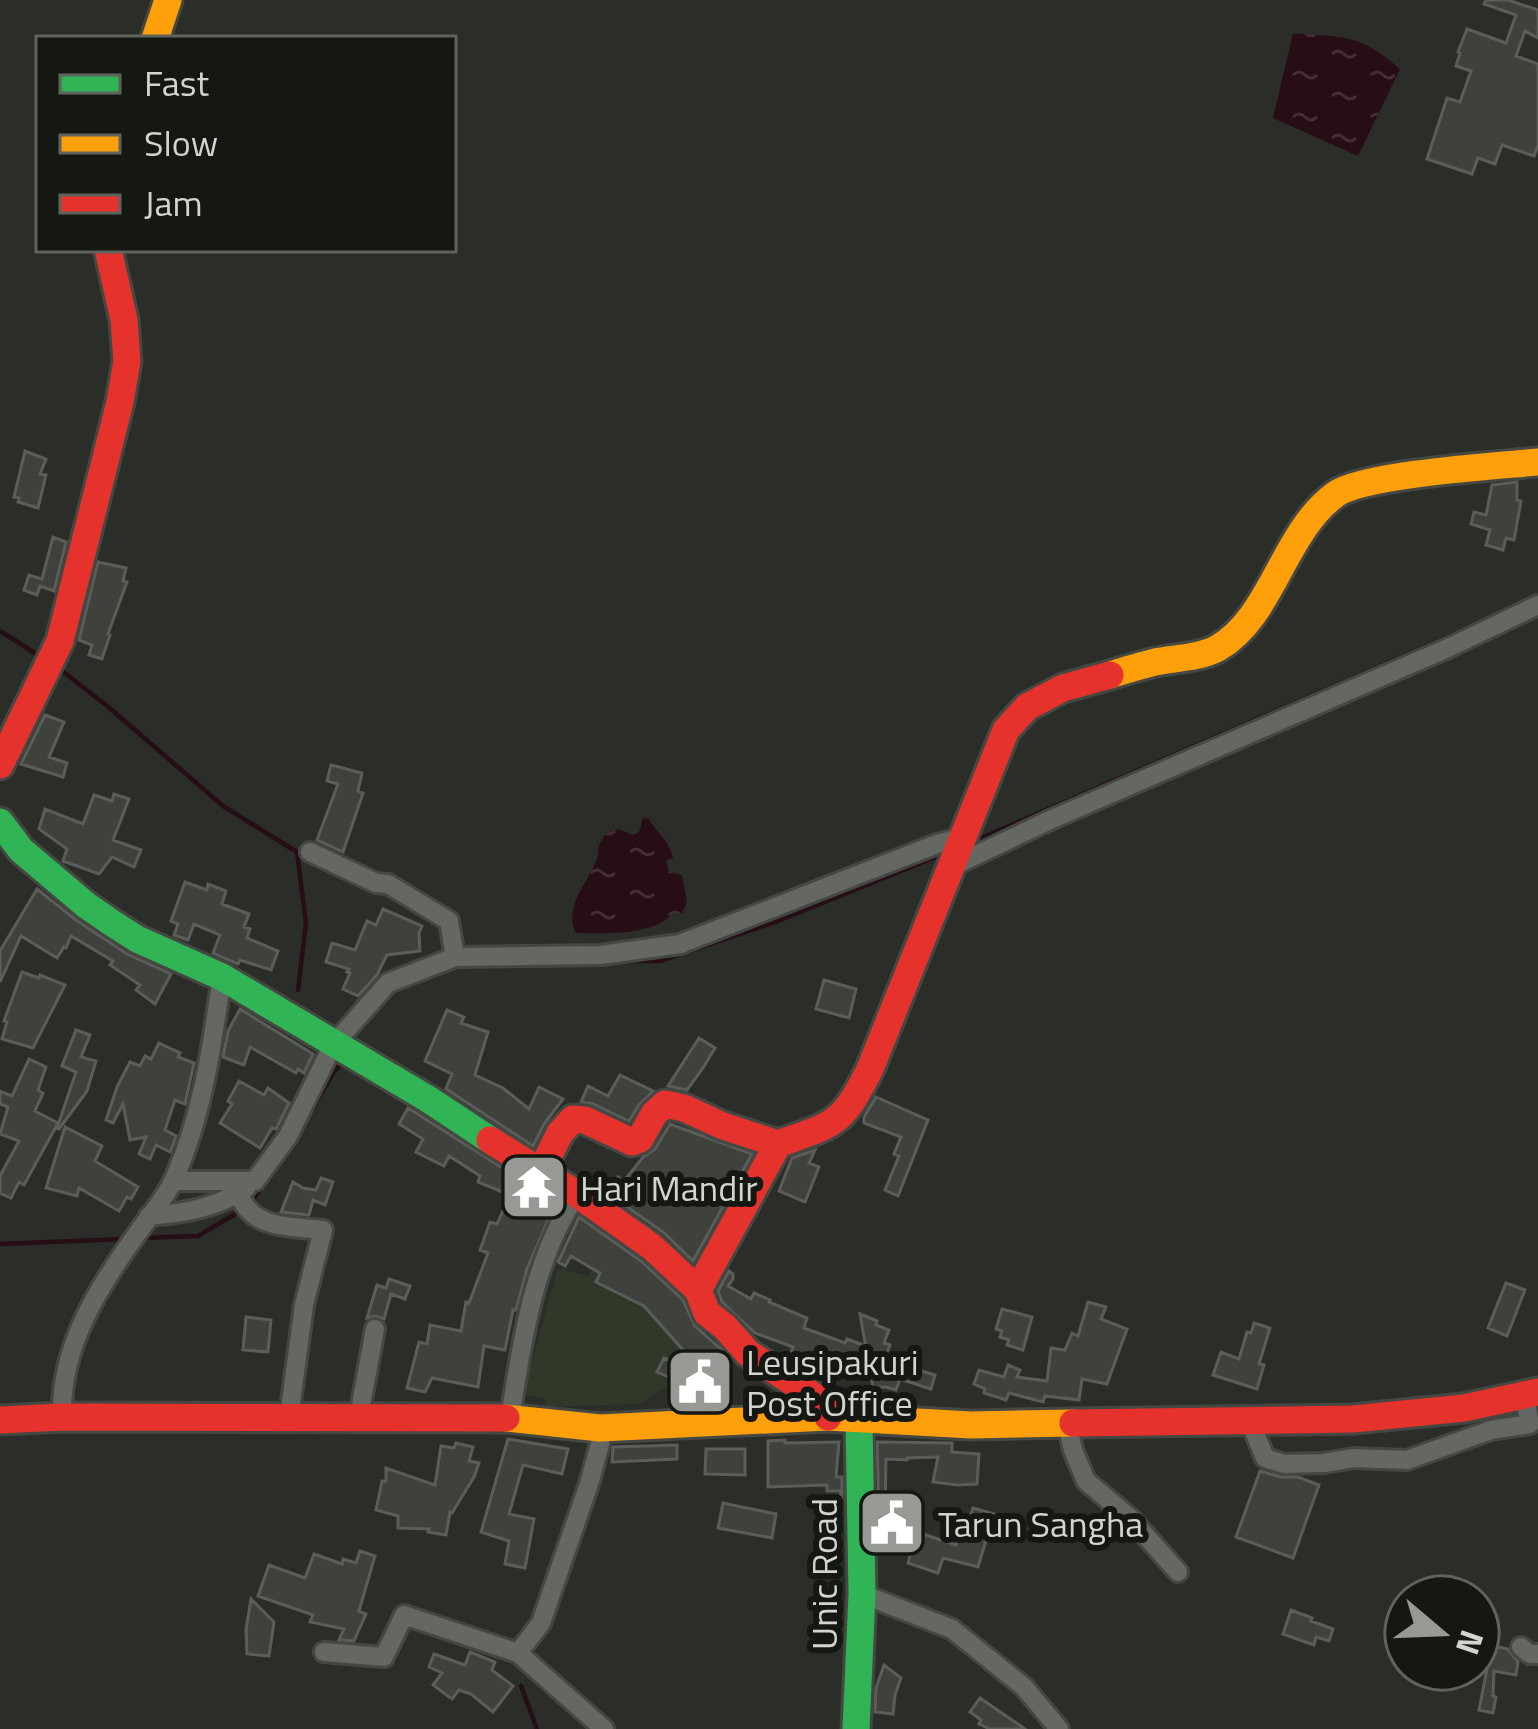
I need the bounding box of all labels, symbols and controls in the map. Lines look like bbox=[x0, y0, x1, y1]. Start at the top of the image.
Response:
legend bbox=[36, 36, 456, 252]
text: Fast bbox=[144, 55, 210, 110]
text: Slow bbox=[144, 115, 218, 170]
text: Jam bbox=[144, 175, 203, 230]
temple icon: Hari Mandir bbox=[499, 1152, 569, 1222]
place label: Hari Mandir bbox=[580, 1160, 758, 1215]
place label: Leusipakuri Post Office bbox=[746, 1334, 919, 1430]
public building icon: Leusipakuri Post Office bbox=[665, 1347, 735, 1417]
public building icon: Tarun Sangha bbox=[857, 1488, 927, 1558]
place label: Tarun Sangha bbox=[938, 1496, 1143, 1551]
street label: Unic Road bbox=[796, 1498, 851, 1650]
north arrow bbox=[1382, 1573, 1502, 1693]
text: N bbox=[1443, 1624, 1498, 1662]

